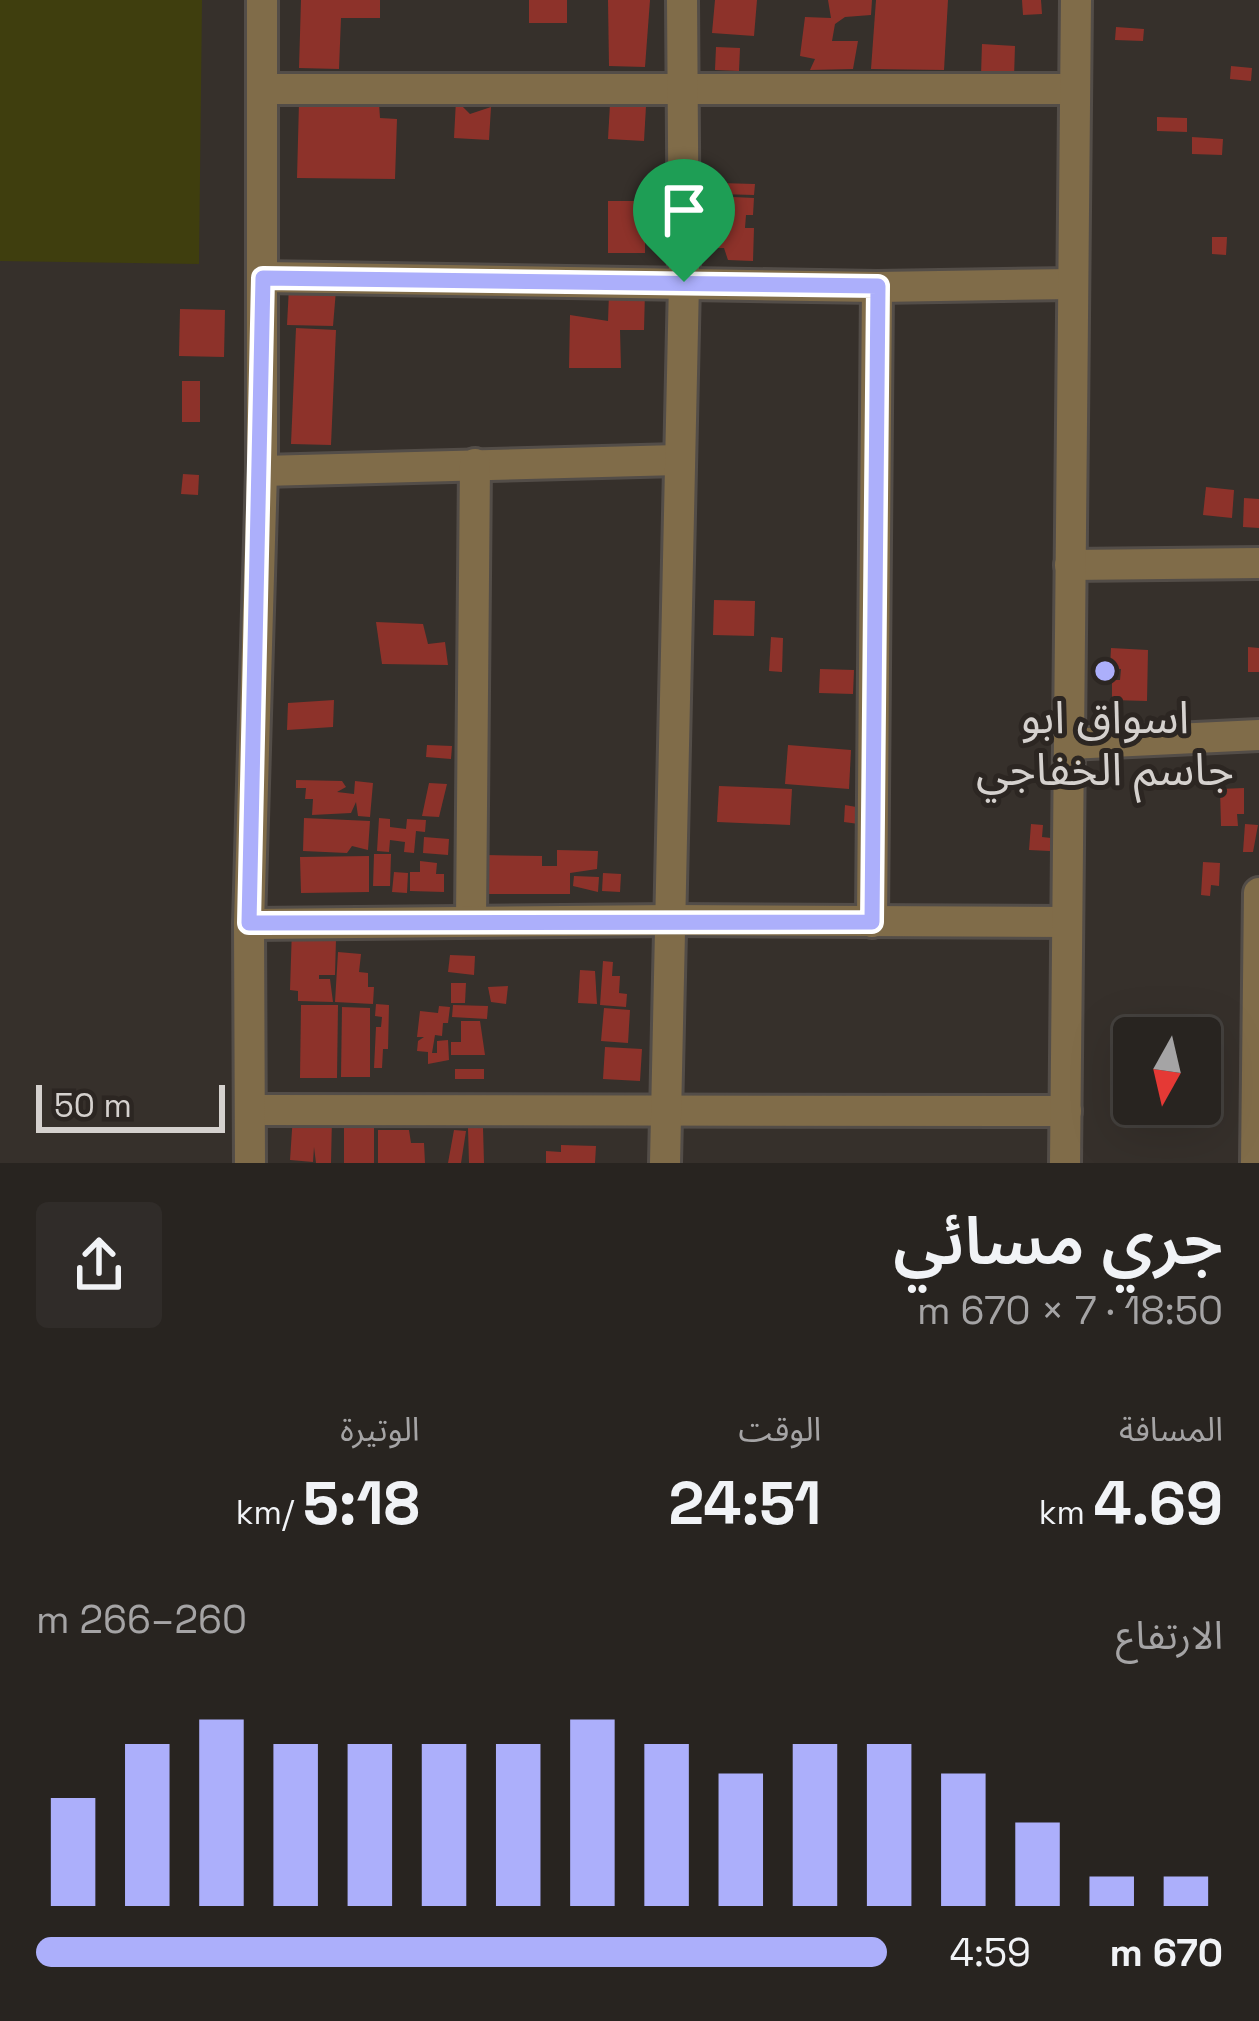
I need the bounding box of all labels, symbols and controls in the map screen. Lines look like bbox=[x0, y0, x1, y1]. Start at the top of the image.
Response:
pin bbox=[633, 159, 735, 282]
icon: arrive bbox=[651, 177, 717, 243]
marker: اسواق ابو جاسم الخفاجي bbox=[1092, 658, 1118, 684]
place label: اسواق ابو جاسم الخفاجي bbox=[976, 689, 1234, 803]
north arrow bbox=[1113, 1017, 1221, 1125]
map controls bbox=[1113, 1017, 1221, 1125]
scale bar bbox=[36, 1079, 225, 1132]
text: 50 m bbox=[54, 1085, 132, 1127]
text: جري مسائي bbox=[893, 1199, 1223, 1283]
button: share bbox=[36, 1202, 162, 1328]
text: 18:50 · 7 × 670 m bbox=[917, 1286, 1223, 1335]
text: الوتيرة bbox=[340, 1409, 420, 1451]
text: الوقت bbox=[739, 1409, 821, 1451]
text: المسافة bbox=[1119, 1409, 1223, 1451]
text: 5:18 bbox=[303, 1465, 420, 1542]
text: 24:51 bbox=[669, 1465, 821, 1542]
text: 4.69 bbox=[1093, 1465, 1223, 1542]
text: /km bbox=[236, 1492, 303, 1534]
text: km bbox=[1039, 1492, 1093, 1534]
text: 260–266 m bbox=[36, 1595, 247, 1644]
text: الارتفاع bbox=[1116, 1611, 1223, 1660]
text: 4:59 bbox=[950, 1928, 1031, 1977]
text: 670 m bbox=[1110, 1928, 1223, 1977]

